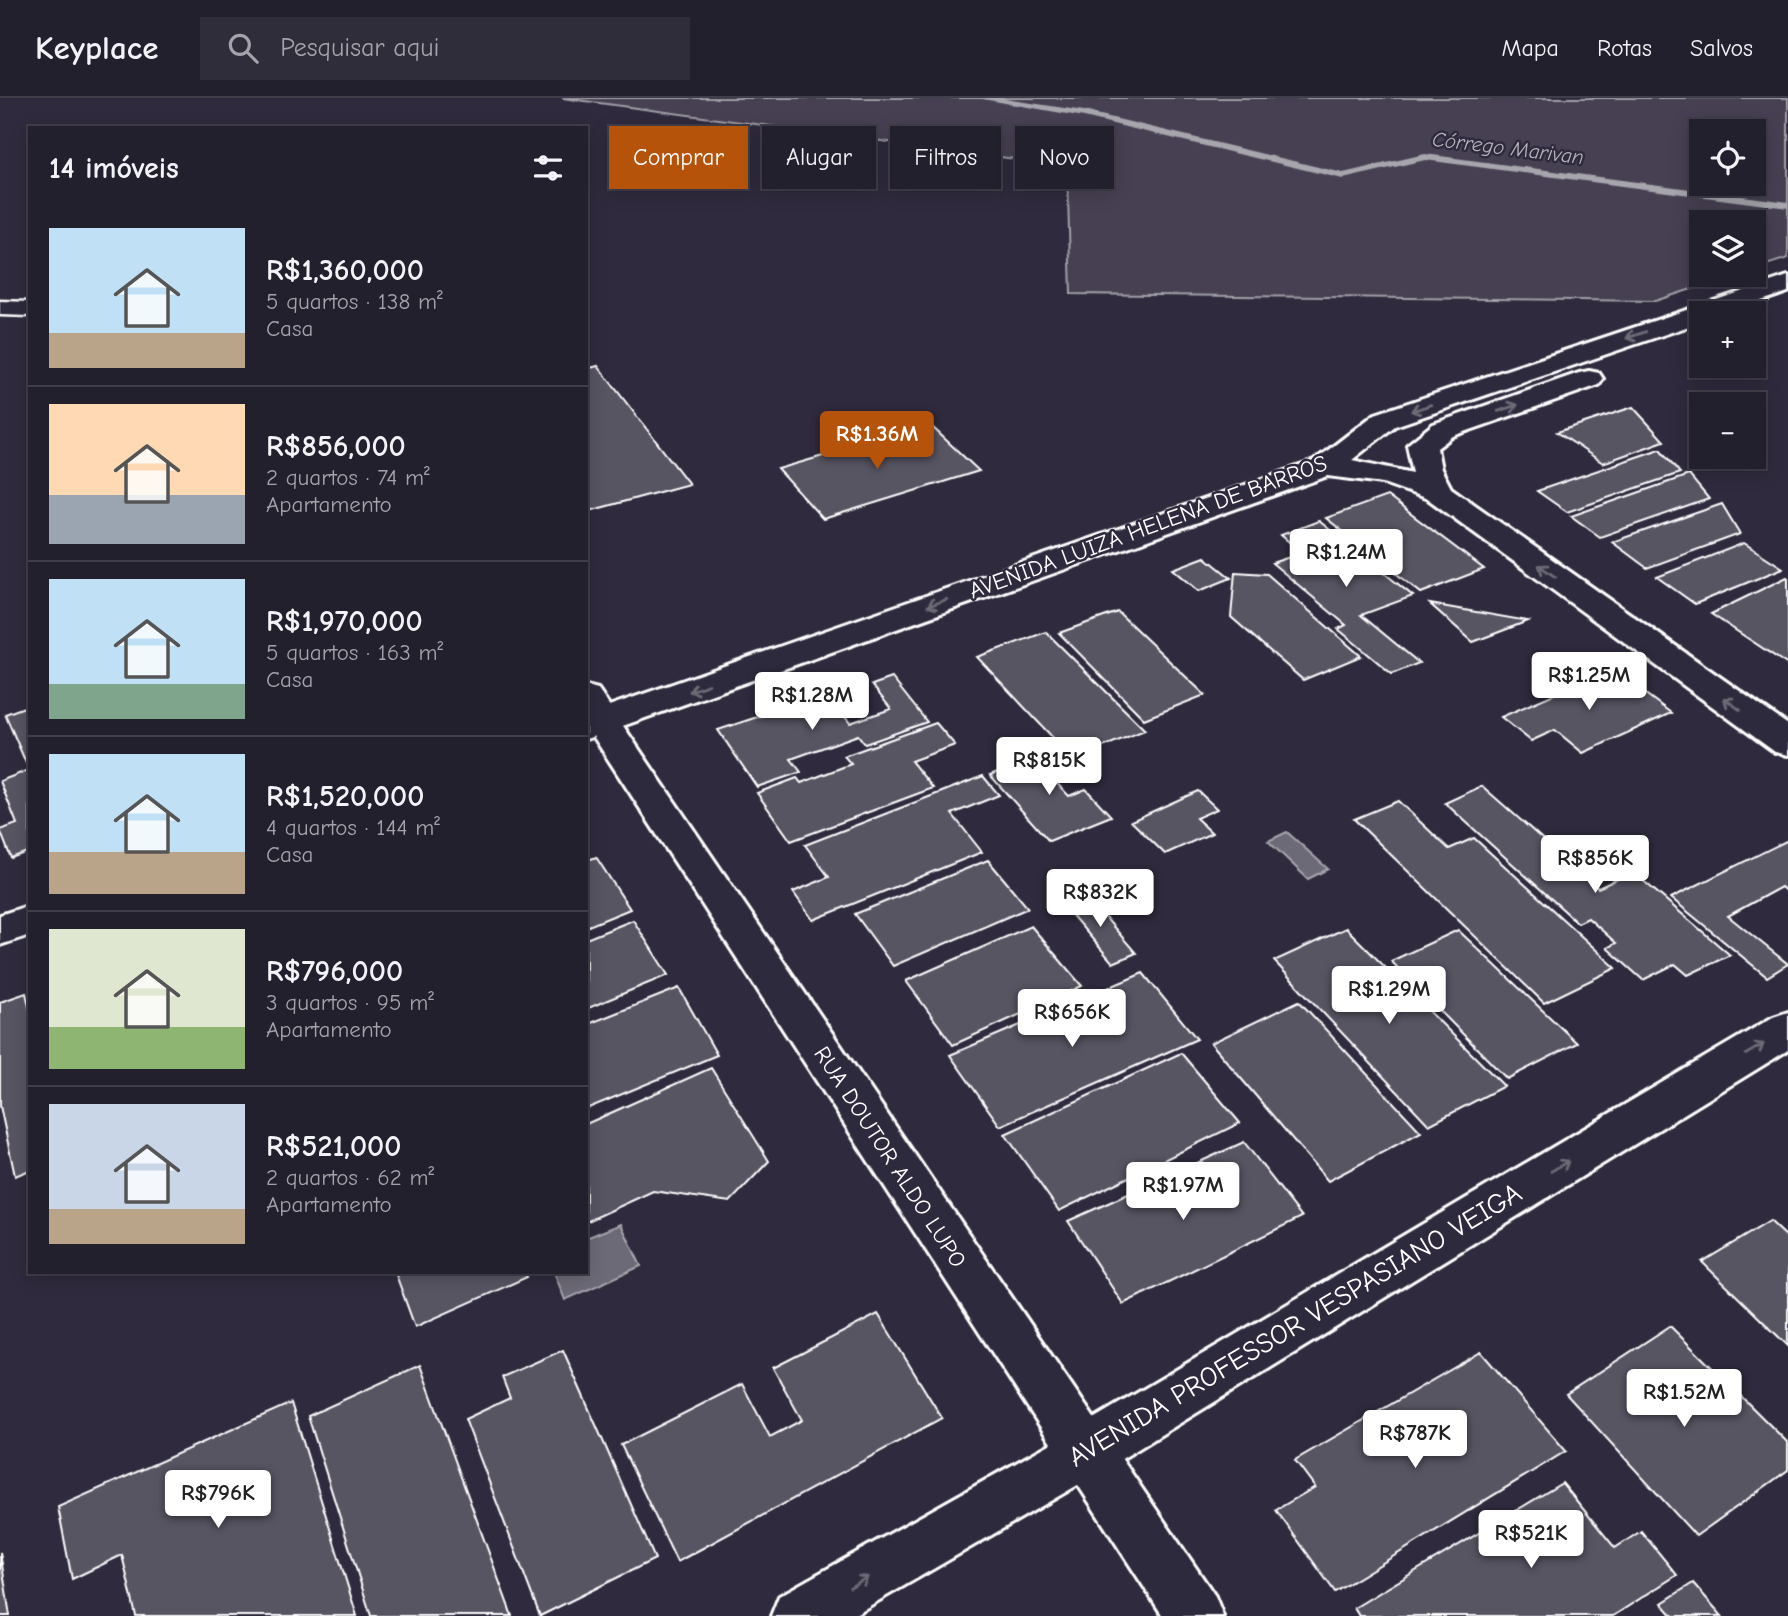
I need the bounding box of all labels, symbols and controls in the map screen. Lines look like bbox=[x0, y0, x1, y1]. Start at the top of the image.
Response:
search box bbox=[200, 17, 690, 80]
text: Keyplace bbox=[35, 29, 158, 67]
icon: search bbox=[224, 29, 262, 67]
text: Pesquisar aqui bbox=[280, 33, 439, 63]
text: Mapa bbox=[1501, 34, 1559, 62]
text: Rotas bbox=[1597, 34, 1652, 62]
text: Salvos bbox=[1690, 34, 1753, 62]
map controls bbox=[1689, 119, 1766, 469]
button: locate bbox=[1689, 119, 1766, 196]
chip: Comprar bbox=[609, 126, 748, 189]
chip: Alugar bbox=[762, 126, 876, 189]
chip: Filtros bbox=[890, 126, 1001, 189]
chip: Novo bbox=[1015, 126, 1114, 189]
water label: Córrego Marivan bbox=[1431, 127, 1585, 169]
icon: filters bbox=[529, 149, 567, 187]
text: 14 imóveis bbox=[49, 151, 179, 186]
button: layers bbox=[1689, 210, 1766, 287]
text: R$1,360,000 bbox=[266, 253, 424, 288]
icon: home bbox=[105, 256, 189, 340]
text: 5 quartos · 138 m² bbox=[266, 288, 443, 315]
button: + bbox=[1689, 301, 1766, 378]
text: Casa bbox=[266, 315, 313, 342]
one-way arrow bbox=[1626, 330, 1648, 342]
button: − bbox=[1689, 392, 1766, 469]
one-way arrow bbox=[1496, 400, 1518, 413]
one-way arrow bbox=[1410, 403, 1432, 415]
pin: R$1.36M bbox=[812, 412, 942, 471]
text: R$1.36M bbox=[836, 420, 918, 447]
text: R$856,000 bbox=[266, 429, 406, 464]
icon: home bbox=[105, 432, 189, 516]
street label: AVENIDA LUIZA HELENA DE BARROS bbox=[965, 450, 1331, 604]
text: 2 quartos · 74 m² bbox=[266, 464, 430, 491]
text: Apartamento bbox=[266, 491, 392, 518]
pin: R$1.24M bbox=[1281, 530, 1411, 589]
text: R$1.24M bbox=[1306, 538, 1386, 565]
one-way arrow bbox=[1538, 564, 1557, 579]
one-way arrow bbox=[926, 598, 948, 610]
text: R$1,970,000 bbox=[266, 604, 423, 639]
icon: home bbox=[105, 607, 189, 691]
text: 5 quartos · 163 m² bbox=[266, 639, 443, 666]
pin: R$1.25M bbox=[1524, 652, 1654, 712]
text: R$1.25M bbox=[1548, 661, 1630, 688]
text: Casa bbox=[266, 666, 313, 693]
pin: R$1.28M bbox=[747, 672, 877, 732]
text: R$1.28M bbox=[771, 681, 853, 708]
one-way arrow bbox=[689, 682, 711, 695]
one-way arrow bbox=[1724, 696, 1742, 711]
pin: R$815K bbox=[992, 738, 1106, 797]
text: R$815K bbox=[1012, 746, 1086, 773]
text: R$1,520,000 bbox=[266, 779, 424, 814]
icon: home bbox=[105, 782, 189, 866]
text: 4 quartos · 144 m² bbox=[266, 814, 440, 841]
pin: R$856K bbox=[1538, 836, 1652, 895]
text: Casa bbox=[266, 841, 313, 868]
text: R$856K bbox=[1557, 844, 1633, 871]
pin: R$832K bbox=[1043, 870, 1157, 929]
text: R$832K bbox=[1063, 878, 1137, 905]
text: R$796,000 bbox=[266, 954, 403, 989]
icon: home bbox=[105, 957, 189, 1041]
pin: R$1.29M bbox=[1324, 967, 1454, 1026]
text: R$1.29M bbox=[1348, 975, 1430, 1002]
text: 3 quartos · 95 m² bbox=[266, 989, 434, 1016]
pin: R$656K bbox=[1015, 990, 1129, 1049]
text: R$656K bbox=[1034, 998, 1110, 1025]
text: Apartamento bbox=[266, 1016, 392, 1043]
street label: RUA DOUTOR ALDO LUPO bbox=[808, 1041, 972, 1273]
one-way arrow bbox=[1744, 1042, 1764, 1056]
text: R$521,000 bbox=[266, 1129, 401, 1164]
icon: home bbox=[105, 1132, 189, 1216]
one-way arrow bbox=[1550, 1159, 1570, 1173]
pin: R$1.97M bbox=[1118, 1162, 1248, 1222]
text: 2 quartos · 62 m² bbox=[266, 1164, 434, 1191]
text: R$1.97M bbox=[1142, 1171, 1224, 1198]
street label: AVENIDA PROFESSOR VESPASIANO VEIGA bbox=[1063, 1177, 1527, 1473]
text: Apartamento bbox=[266, 1191, 392, 1218]
pin: R$1.52M bbox=[1619, 1370, 1749, 1429]
text: R$1.52M bbox=[1643, 1378, 1725, 1405]
pin: R$787K bbox=[1358, 1410, 1472, 1470]
text: R$787K bbox=[1379, 1419, 1451, 1446]
pin: R$796K bbox=[161, 1470, 275, 1530]
text: R$796K bbox=[181, 1479, 255, 1506]
pin: R$521K bbox=[1474, 1510, 1588, 1570]
text: R$521K bbox=[1495, 1519, 1567, 1546]
one-way arrow bbox=[848, 1575, 868, 1589]

